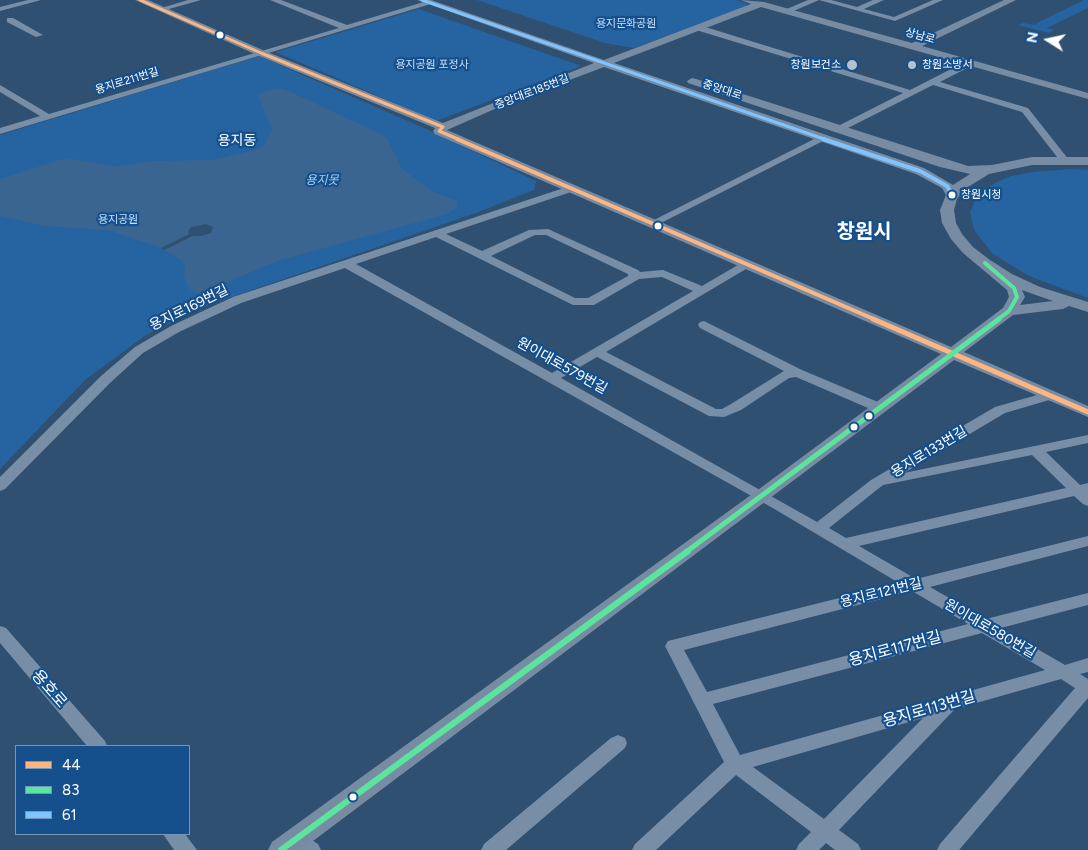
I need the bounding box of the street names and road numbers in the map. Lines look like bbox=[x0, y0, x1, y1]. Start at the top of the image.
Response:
street label: 상남로 bbox=[904, 25, 936, 47]
street label: 용지로211번길 bbox=[94, 65, 160, 97]
street label: 중앙대로185번길 bbox=[493, 72, 571, 112]
street label: 중앙대로 bbox=[701, 77, 743, 103]
street label: 용지로169번길 bbox=[147, 282, 231, 334]
street label: 원이대로579번길 bbox=[514, 334, 610, 398]
street label: 용지로133번길 bbox=[888, 423, 970, 481]
street label: 용지로121번길 bbox=[838, 575, 924, 611]
street label: 원이대로580번길 bbox=[941, 596, 1039, 662]
street label: 용지로117번길 bbox=[846, 627, 944, 671]
street label: 용호로 bbox=[27, 666, 71, 712]
street label: 용지로113번길 bbox=[880, 687, 978, 731]

